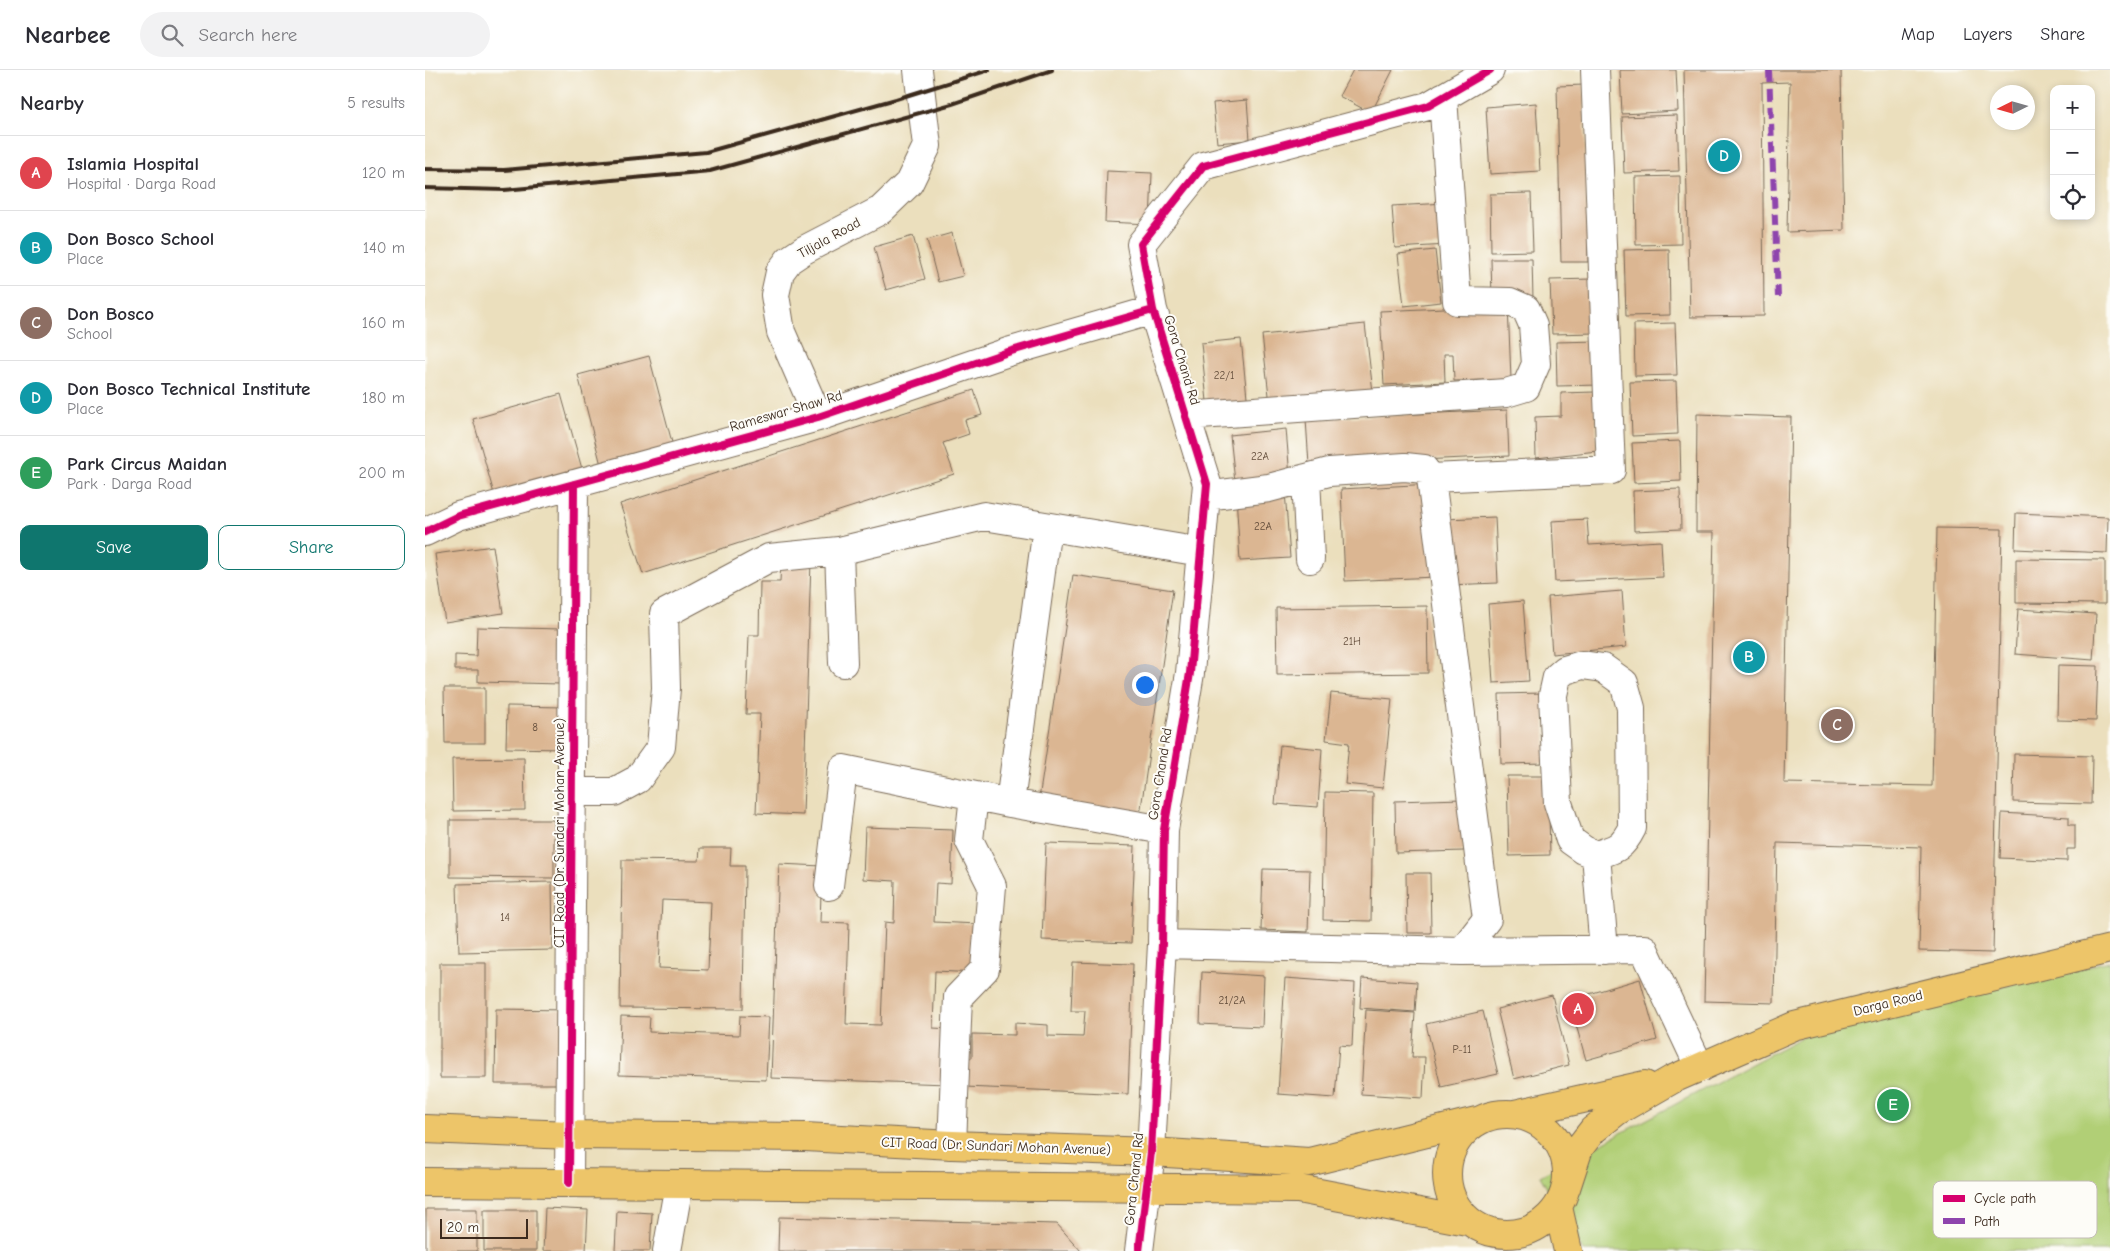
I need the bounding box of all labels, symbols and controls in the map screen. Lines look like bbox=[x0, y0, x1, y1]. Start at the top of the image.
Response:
search box bbox=[140, 12, 490, 57]
text: Nearbee bbox=[25, 21, 110, 49]
icon: search bbox=[158, 21, 186, 49]
text: Search here bbox=[198, 24, 297, 46]
text: Map bbox=[1901, 24, 1935, 45]
text: Layers bbox=[1963, 24, 2012, 45]
text: Share bbox=[2040, 24, 2085, 45]
north arrow bbox=[1990, 85, 2035, 130]
map controls bbox=[2050, 85, 2095, 220]
button: + bbox=[2050, 85, 2095, 130]
text: Nearby bbox=[20, 91, 84, 115]
text: 5 results bbox=[347, 94, 405, 112]
button: − bbox=[2050, 130, 2095, 175]
pin: D bbox=[1708, 137, 1740, 175]
text: Islamia Hospital bbox=[67, 153, 199, 175]
text: A bbox=[32, 164, 40, 182]
text: 120 m bbox=[362, 164, 405, 182]
text: Hospital · Darga Road bbox=[67, 175, 216, 193]
button: locate bbox=[2050, 175, 2095, 220]
street label: Tiljala Road bbox=[795, 214, 863, 262]
text: Don Bosco School bbox=[67, 228, 214, 250]
text: B bbox=[31, 239, 41, 257]
text: 140 m bbox=[363, 239, 405, 257]
text: Place bbox=[67, 250, 103, 268]
text: Don Bosco bbox=[67, 303, 154, 325]
street label: Gora Chand Rd bbox=[1160, 313, 1204, 407]
text: C bbox=[31, 314, 41, 332]
text: 160 m bbox=[362, 314, 405, 332]
text: School bbox=[67, 325, 113, 343]
house number: 22/1 bbox=[1214, 369, 1234, 382]
text: Don Bosco Technical Institute bbox=[67, 378, 310, 400]
street label: Rameswar Shaw Rd bbox=[728, 387, 844, 435]
text: D bbox=[31, 389, 41, 407]
text: 180 m bbox=[362, 389, 405, 407]
text: Place bbox=[67, 400, 103, 418]
house number: 22A bbox=[1251, 450, 1270, 463]
text: Park Circus Maidan bbox=[67, 453, 227, 475]
text: E bbox=[31, 464, 41, 482]
text: 200 m bbox=[359, 464, 405, 482]
text: Park · Darga Road bbox=[67, 475, 192, 493]
house number: 22A bbox=[1254, 520, 1273, 533]
button: Save bbox=[20, 525, 208, 570]
button: Share bbox=[218, 525, 405, 570]
house number: 21H bbox=[1343, 635, 1361, 648]
pin: B bbox=[1733, 638, 1765, 676]
your location bbox=[1132, 672, 1158, 698]
pin: C bbox=[1821, 706, 1853, 744]
street label: CIT Road (Dr. Sundari Mohan Avenue) bbox=[551, 718, 568, 948]
house number: 8 bbox=[532, 721, 538, 734]
street label: Gora Chand Rd bbox=[1144, 727, 1176, 821]
house number: 14 bbox=[500, 911, 510, 924]
street label: Darga Road bbox=[1852, 986, 1924, 1020]
pin: A bbox=[1562, 990, 1594, 1028]
house number: 21/2A bbox=[1218, 994, 1246, 1007]
house number: P-11 bbox=[1453, 1043, 1471, 1056]
pin: E bbox=[1877, 1086, 1909, 1124]
street label: Gora Chand Rd bbox=[1121, 1132, 1147, 1226]
street label: CIT Road (Dr. Sundari Mohan Avenue) bbox=[881, 1133, 1111, 1159]
legend bbox=[1933, 1181, 2097, 1238]
text: Cycle path bbox=[1974, 1190, 2036, 1207]
text: Path bbox=[1974, 1213, 2000, 1230]
scale bar bbox=[440, 1216, 527, 1239]
text: 20 m bbox=[447, 1219, 479, 1236]

